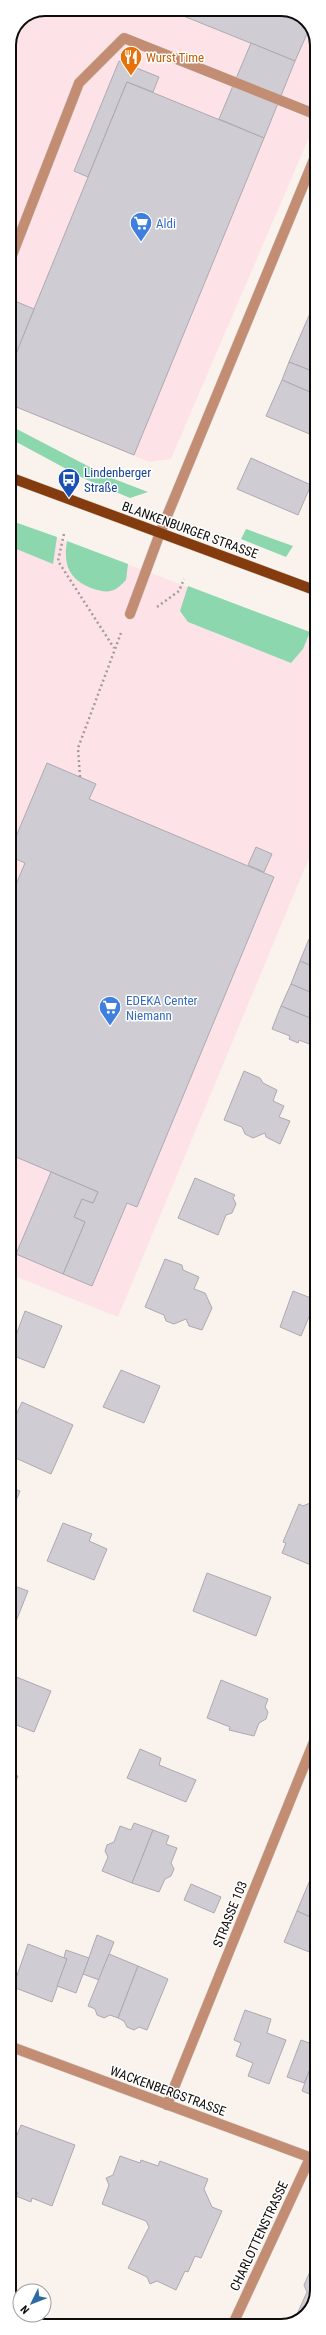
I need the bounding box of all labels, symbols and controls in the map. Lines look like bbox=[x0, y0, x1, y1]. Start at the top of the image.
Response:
restaurant icon: Wurst Time bbox=[118, 44, 144, 77]
place label: Wurst Time bbox=[146, 50, 204, 65]
supermarket icon: Aldi bbox=[128, 210, 154, 243]
place label: Aldi bbox=[156, 216, 176, 231]
place label: Lindenberger Straße bbox=[84, 465, 151, 495]
bus stop icon: Lindenberger Straße bbox=[56, 466, 82, 499]
street label: BLANKENBURGER STRASSE bbox=[120, 498, 260, 562]
place label: EDEKA Center Niemann bbox=[126, 993, 198, 1023]
supermarket icon: EDEKA Center Niemann bbox=[97, 994, 123, 1027]
street label: STRASSE 103 bbox=[210, 1879, 250, 1949]
street label: WACKENBERGSTRASSE bbox=[108, 2063, 228, 2119]
street label: CHARLOTTENSTRASSE bbox=[227, 2179, 291, 2293]
north arrow bbox=[12, 2283, 52, 2323]
text: N bbox=[18, 2302, 32, 2316]

